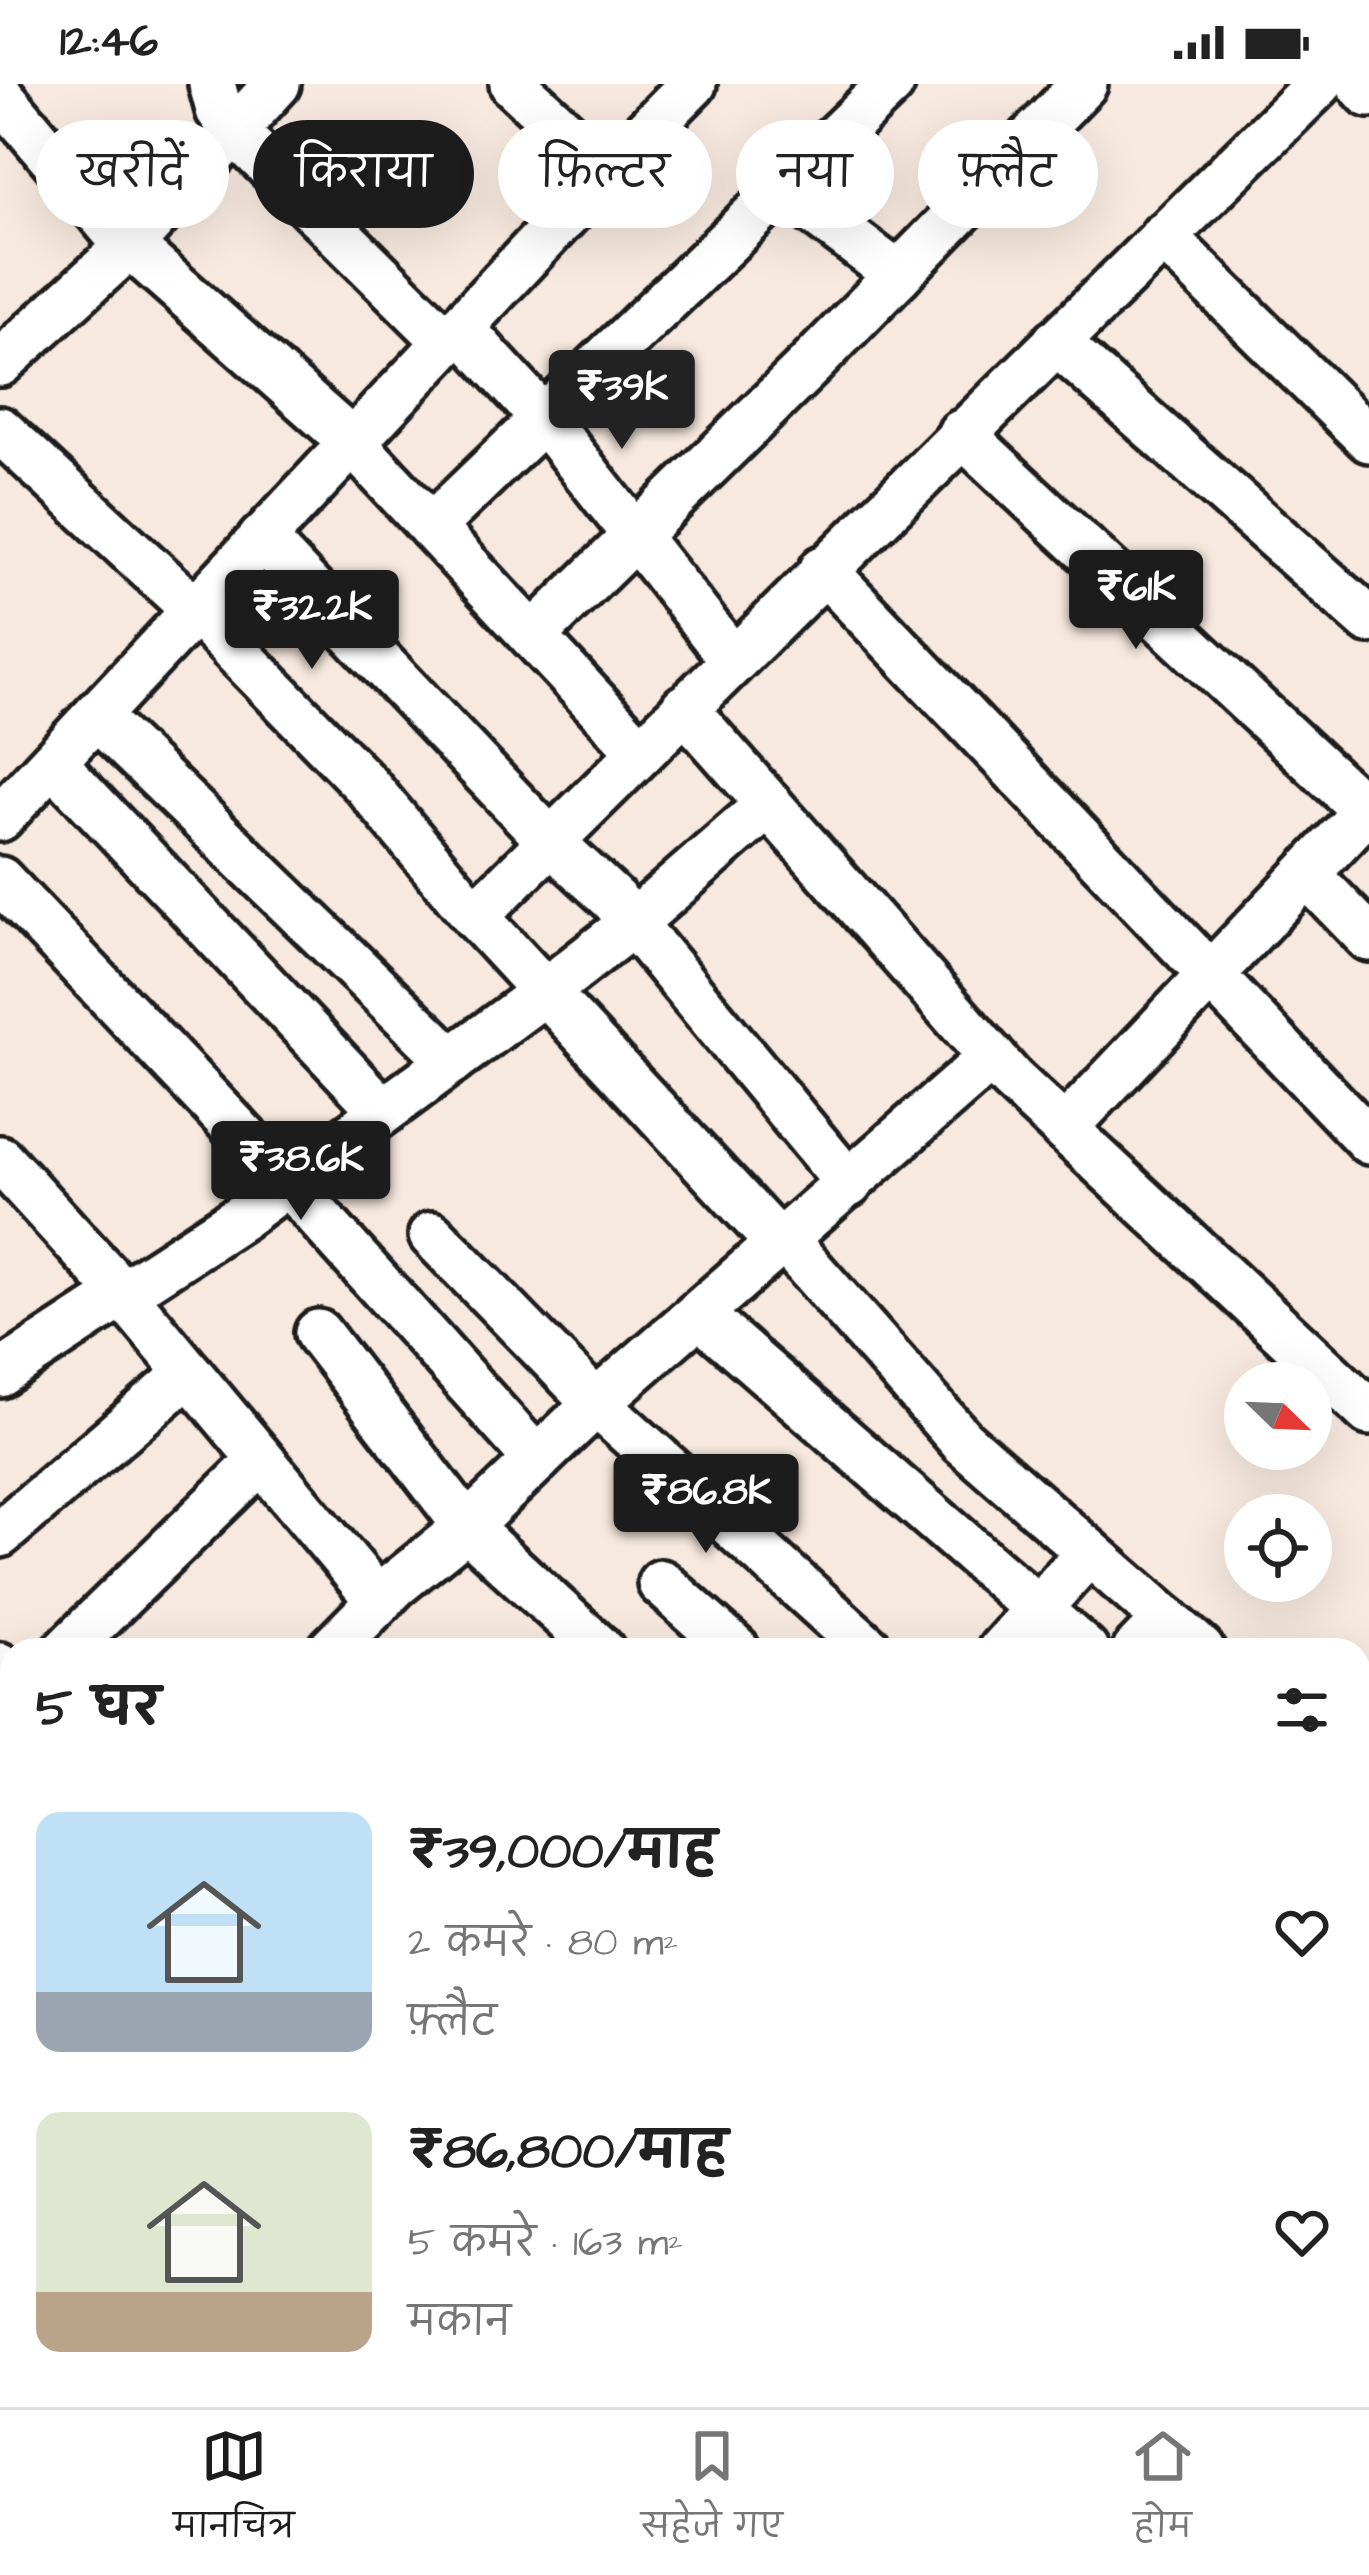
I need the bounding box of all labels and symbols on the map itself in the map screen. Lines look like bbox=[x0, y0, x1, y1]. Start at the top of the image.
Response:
pin: ₹39K bbox=[551, 350, 693, 452]
pin: ₹61K bbox=[1065, 550, 1207, 652]
pin: ₹32.2K bbox=[214, 570, 410, 672]
pin: ₹38.6K bbox=[203, 1121, 399, 1223]
north arrow bbox=[1224, 1362, 1332, 1470]
pin: ₹86.8K bbox=[608, 1454, 804, 1556]

